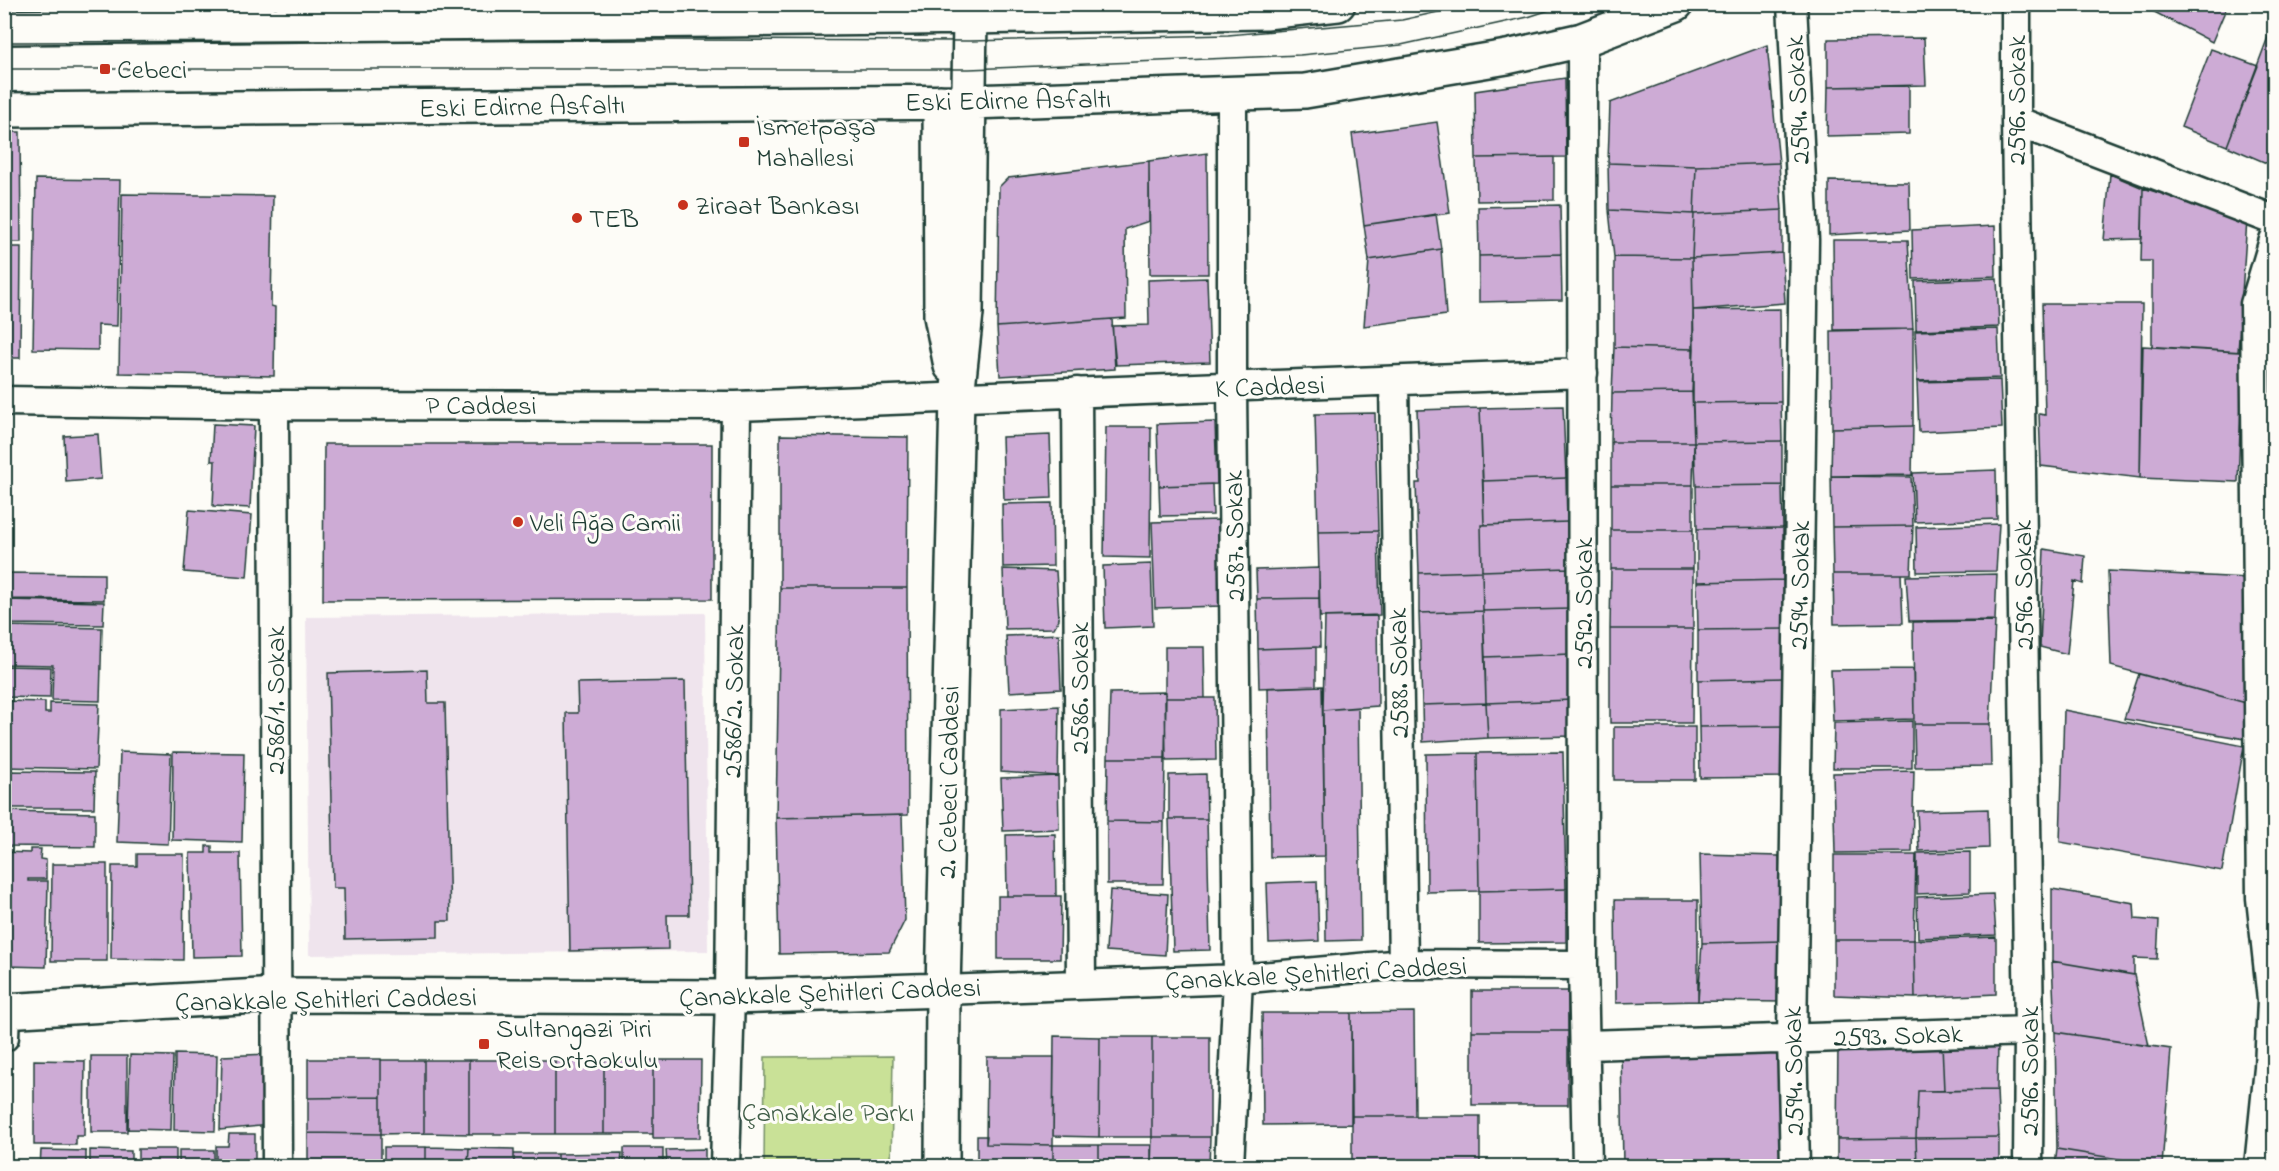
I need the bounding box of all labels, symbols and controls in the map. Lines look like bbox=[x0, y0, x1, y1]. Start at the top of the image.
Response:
street label: 2594. Sokak bbox=[1777, 34, 1822, 165]
street label: 2596. Sokak bbox=[1999, 35, 2038, 165]
place label: Cebeci bbox=[117, 52, 187, 91]
marker: Cebeci bbox=[98, 62, 112, 76]
street label: Eski Edirne Asfaltı bbox=[905, 81, 1112, 124]
street label: Eski Edirne Asfaltı bbox=[419, 87, 626, 130]
place label: İsmetpaşa Mahallesi bbox=[756, 109, 876, 179]
marker: İsmetpaşa Mahallesi bbox=[737, 135, 751, 149]
place label: Ziraat Bankası bbox=[695, 188, 860, 227]
marker: Ziraat Bankası bbox=[676, 198, 690, 212]
place label: TEB bbox=[589, 201, 639, 240]
marker: TEB bbox=[570, 211, 584, 225]
street label: K Caddesi bbox=[1214, 367, 1326, 410]
street label: P Caddesi bbox=[425, 388, 537, 427]
street label: 2587. Sokak bbox=[1216, 470, 1257, 602]
place label: Veli Ağa Camii bbox=[529, 505, 681, 544]
marker: Veli Ağa Camii bbox=[511, 515, 525, 529]
street label: 2596. Sokak bbox=[2005, 519, 2046, 650]
street label: 2594. Sokak bbox=[1781, 520, 1822, 650]
street label: 2592. Sokak bbox=[1566, 537, 1605, 669]
street label: 2588. Sokak bbox=[1380, 607, 1421, 738]
street label: 2586. Sokak bbox=[1062, 622, 1101, 754]
street label: 2586/2. Sokak bbox=[715, 624, 756, 778]
street label: 2586/1. Sokak bbox=[258, 625, 297, 774]
street label: 2. Cebeci Caddesi bbox=[929, 685, 972, 879]
street label: Çanakkale Şehitleri Caddesi bbox=[1164, 948, 1468, 1003]
street label: Çanakkale Şehitleri Caddesi bbox=[678, 970, 982, 1019]
street label: Çanakkale Şehitleri Caddesi bbox=[175, 979, 477, 1024]
street label: 2594. Sokak bbox=[1775, 1006, 1816, 1136]
street label: 2596. Sokak bbox=[2012, 1006, 2051, 1136]
place label: Sultangazi Piri Reis Ortaokulu bbox=[496, 1011, 658, 1081]
street label: 2593. Sokak bbox=[1833, 1016, 1963, 1059]
marker: Sultangazi Piri Reis Ortaokulu bbox=[477, 1037, 491, 1051]
park label: Çanakkale Parkı bbox=[742, 1095, 914, 1134]

